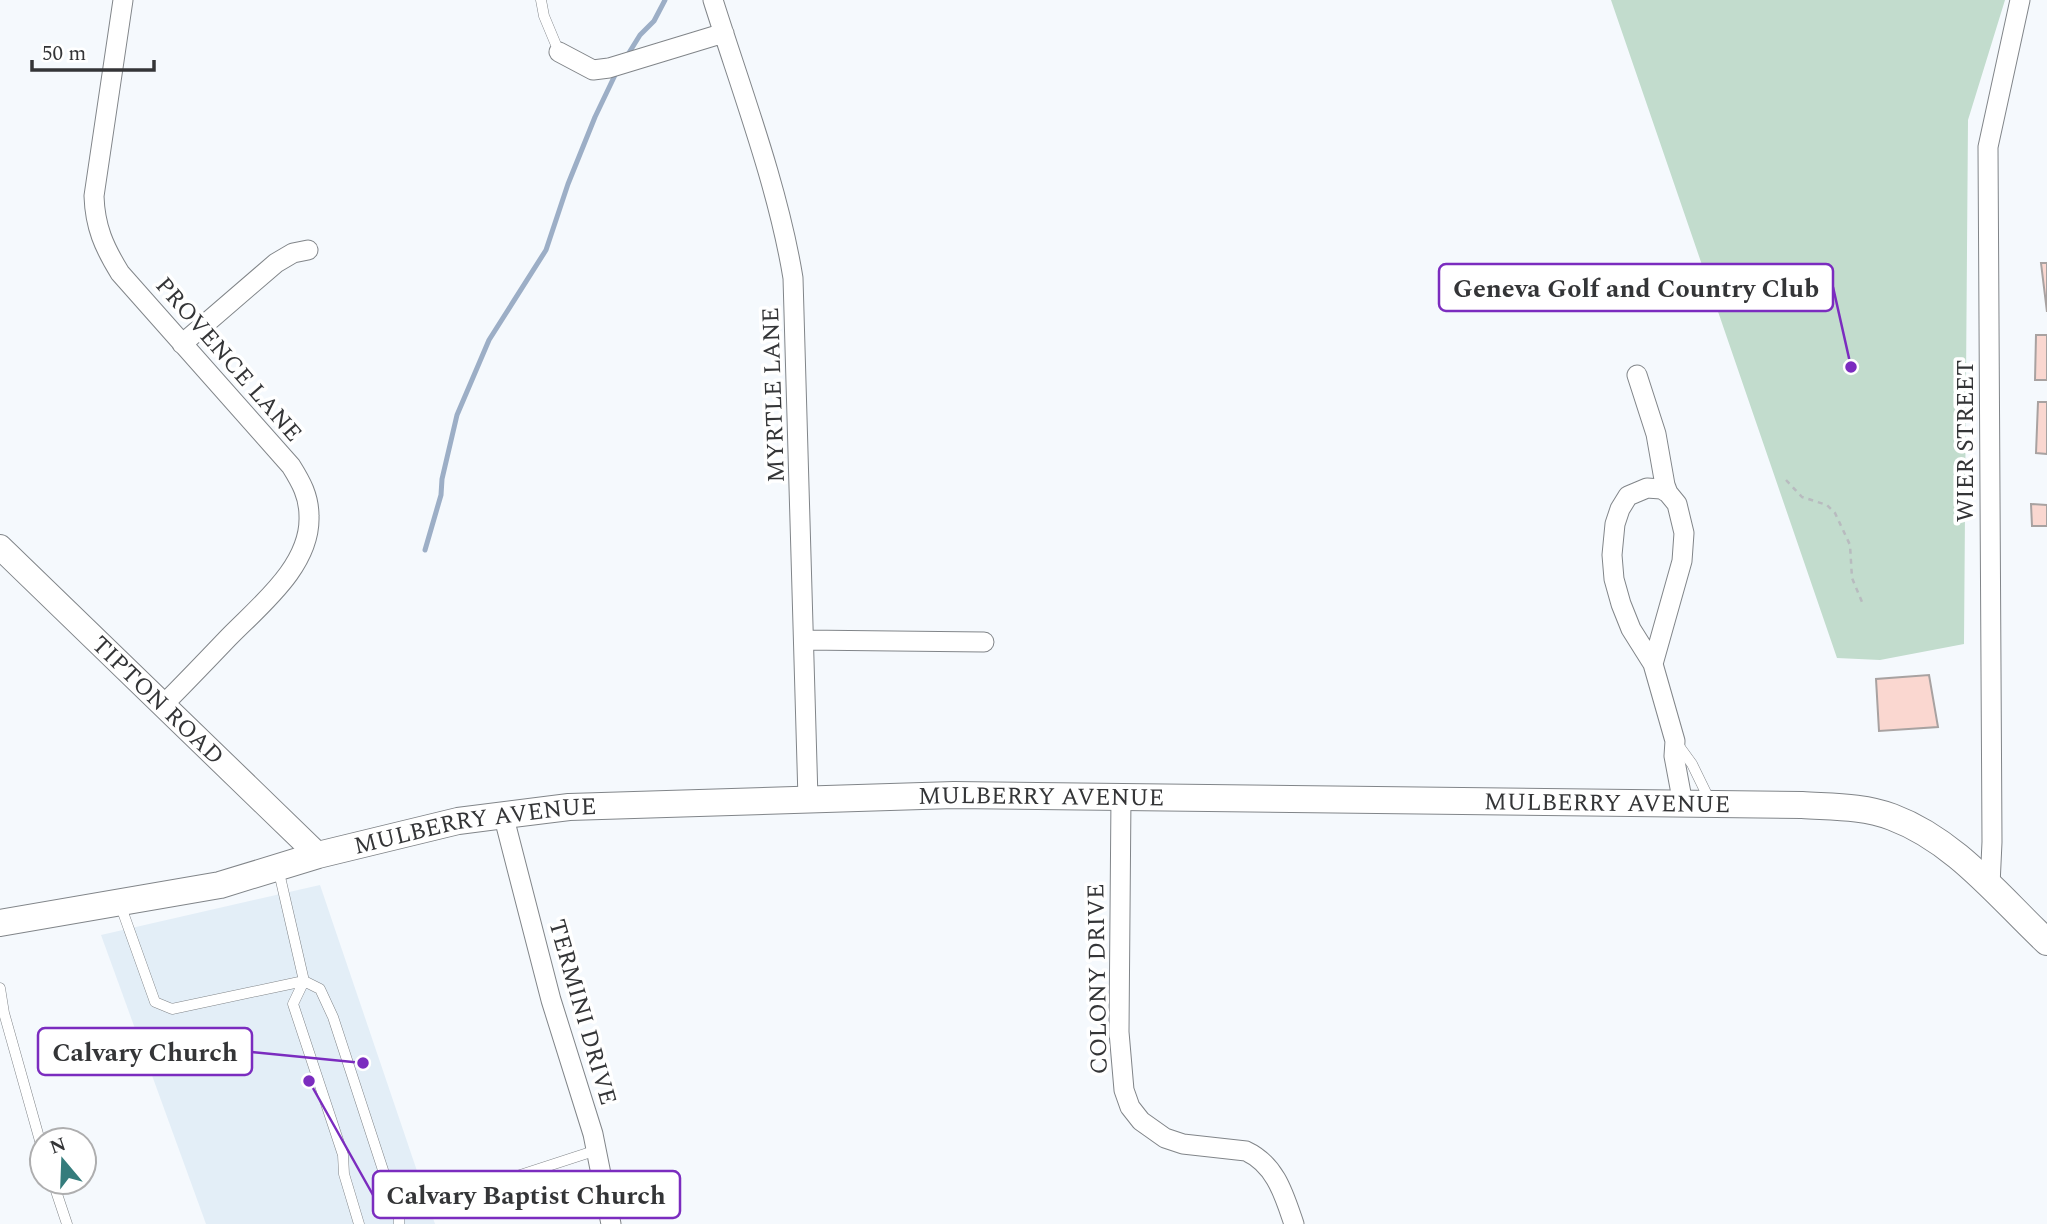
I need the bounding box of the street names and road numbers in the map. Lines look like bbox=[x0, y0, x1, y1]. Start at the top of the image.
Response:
street label: PROVENCE LANE bbox=[146, 269, 310, 450]
street label: MYRTLE LANE bbox=[753, 306, 795, 483]
street label: WIER STREET bbox=[1948, 360, 1984, 522]
street label: TIPTON ROAD bbox=[83, 628, 232, 774]
street label: MULBERRY AVENUE bbox=[917, 778, 1165, 816]
street label: MULBERRY AVENUE bbox=[1484, 784, 1730, 823]
street label: MULBERRY AVENUE bbox=[350, 789, 597, 865]
street label: COLONY DRIVE bbox=[1078, 883, 1118, 1075]
street label: TERMINI DRIVE bbox=[538, 915, 626, 1109]

